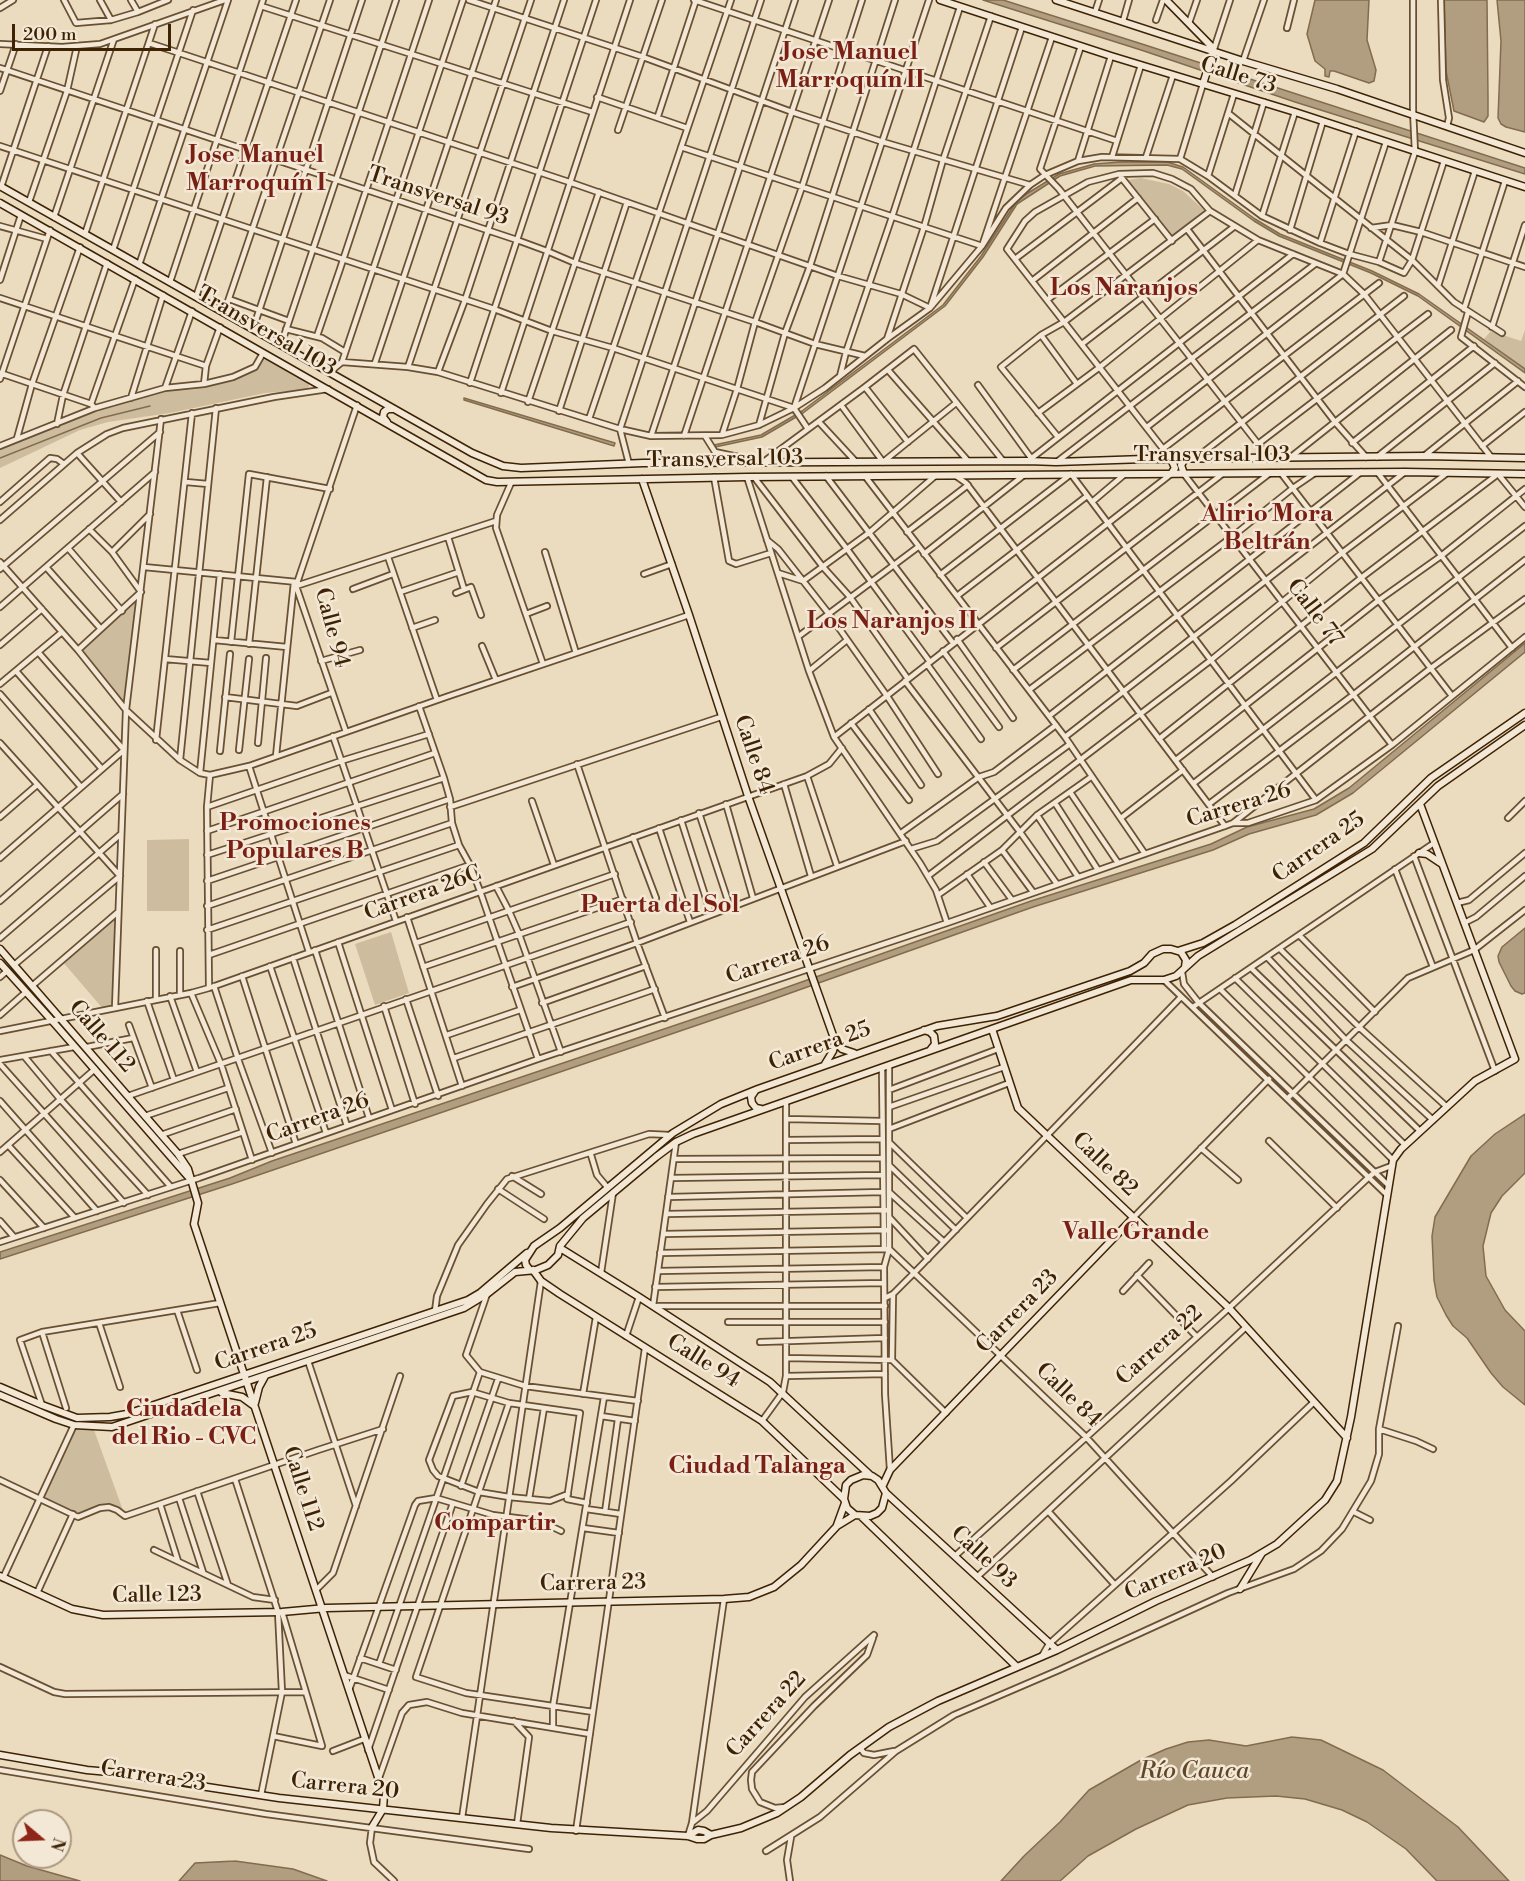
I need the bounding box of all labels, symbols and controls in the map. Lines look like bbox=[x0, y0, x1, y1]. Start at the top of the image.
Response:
scale bar bbox=[15, 12, 174, 50]
text: 200 m bbox=[23, 23, 77, 46]
district label: Jose Manuel Marroquín II bbox=[775, 39, 925, 95]
street label: Calle 73 bbox=[1197, 52, 1279, 100]
district label: Jose Manuel Marroquín I bbox=[186, 142, 326, 198]
street label: Transversal 93 bbox=[364, 162, 512, 232]
district label: Los Naranjos bbox=[1050, 275, 1198, 303]
street label: Transversal 103 bbox=[191, 281, 341, 383]
street label: Transversal 103 bbox=[1134, 443, 1290, 469]
street label: Transversal 103 bbox=[646, 445, 804, 475]
district label: Alirio Mora Beltrán bbox=[1201, 501, 1333, 557]
street label: Calle 77 bbox=[1280, 574, 1348, 652]
street label: Calle 94 bbox=[308, 585, 354, 671]
district label: Los Naranjos II bbox=[807, 608, 977, 636]
street label: Calle 84 bbox=[727, 712, 779, 798]
street label: Carrera 26 bbox=[1184, 778, 1294, 834]
street label: Carrera 25 bbox=[1268, 807, 1370, 889]
district label: Promociones Populares B bbox=[219, 810, 371, 866]
street label: Carrera 26C bbox=[361, 861, 485, 927]
district label: Puerta del Sol bbox=[581, 892, 739, 920]
street label: Carrera 26 bbox=[723, 931, 833, 991]
street label: Calle 112 bbox=[62, 995, 140, 1079]
street label: Carrera 25 bbox=[766, 1016, 874, 1078]
street label: Carrera 26 bbox=[263, 1088, 373, 1150]
street label: Calle 82 bbox=[1066, 1127, 1142, 1203]
district label: Valle Grande bbox=[1063, 1219, 1209, 1247]
street label: Carrera 23 bbox=[972, 1265, 1064, 1359]
street label: Carrera 22 bbox=[1111, 1300, 1209, 1392]
street label: Carrera 25 bbox=[211, 1318, 321, 1378]
street label: Calle 94 bbox=[662, 1329, 744, 1395]
street label: Calle 84 bbox=[1029, 1358, 1107, 1434]
district label: Ciudadela del Rio - CVC bbox=[112, 1396, 256, 1452]
street label: Calle 112 bbox=[276, 1443, 328, 1535]
district label: Ciudad Talanga bbox=[668, 1453, 846, 1481]
district label: Compartir bbox=[434, 1510, 556, 1538]
street label: Calle 93 bbox=[945, 1521, 1021, 1595]
street label: Carrera 20 bbox=[1121, 1539, 1231, 1607]
street label: Carrera 23 bbox=[540, 1570, 646, 1598]
street label: Calle 123 bbox=[112, 1582, 202, 1610]
street label: Carrera 22 bbox=[721, 1666, 813, 1764]
street label: Carrera 23 bbox=[98, 1756, 208, 1798]
water label: Río Cauca bbox=[1139, 1758, 1249, 1786]
street label: Carrera 20 bbox=[290, 1768, 400, 1806]
north arrow bbox=[12, 1809, 72, 1869]
text: N bbox=[46, 1835, 69, 1853]

